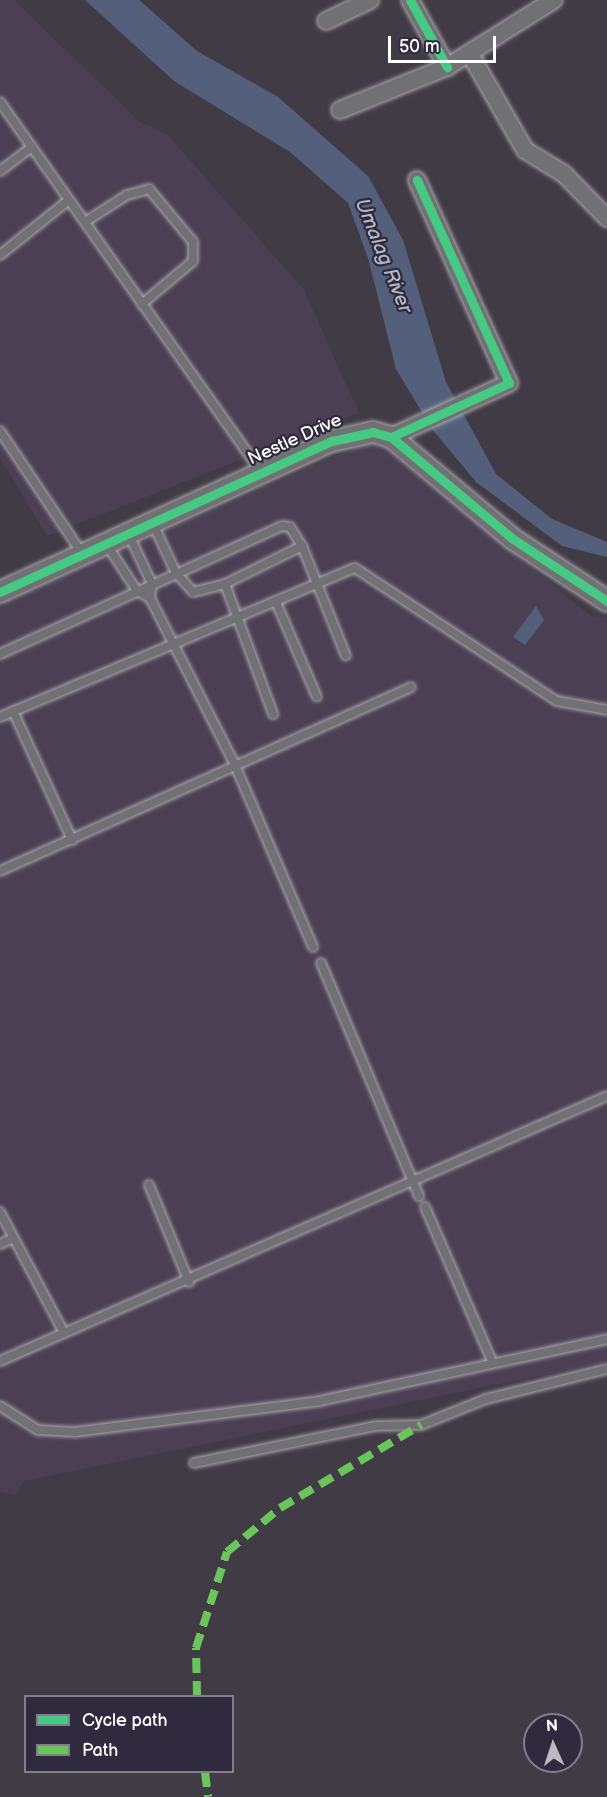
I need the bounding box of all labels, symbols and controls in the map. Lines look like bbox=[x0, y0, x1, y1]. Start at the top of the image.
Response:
scale bar bbox=[391, 24, 499, 62]
text: 50 m bbox=[399, 36, 440, 57]
water label: Umalag River bbox=[349, 195, 417, 317]
street label: Nestle Drive bbox=[245, 410, 345, 470]
legend bbox=[24, 1695, 234, 1773]
text: Cycle path bbox=[82, 1710, 168, 1731]
north arrow bbox=[523, 1713, 583, 1773]
text: N bbox=[546, 1717, 559, 1736]
text: Path bbox=[82, 1740, 118, 1761]

